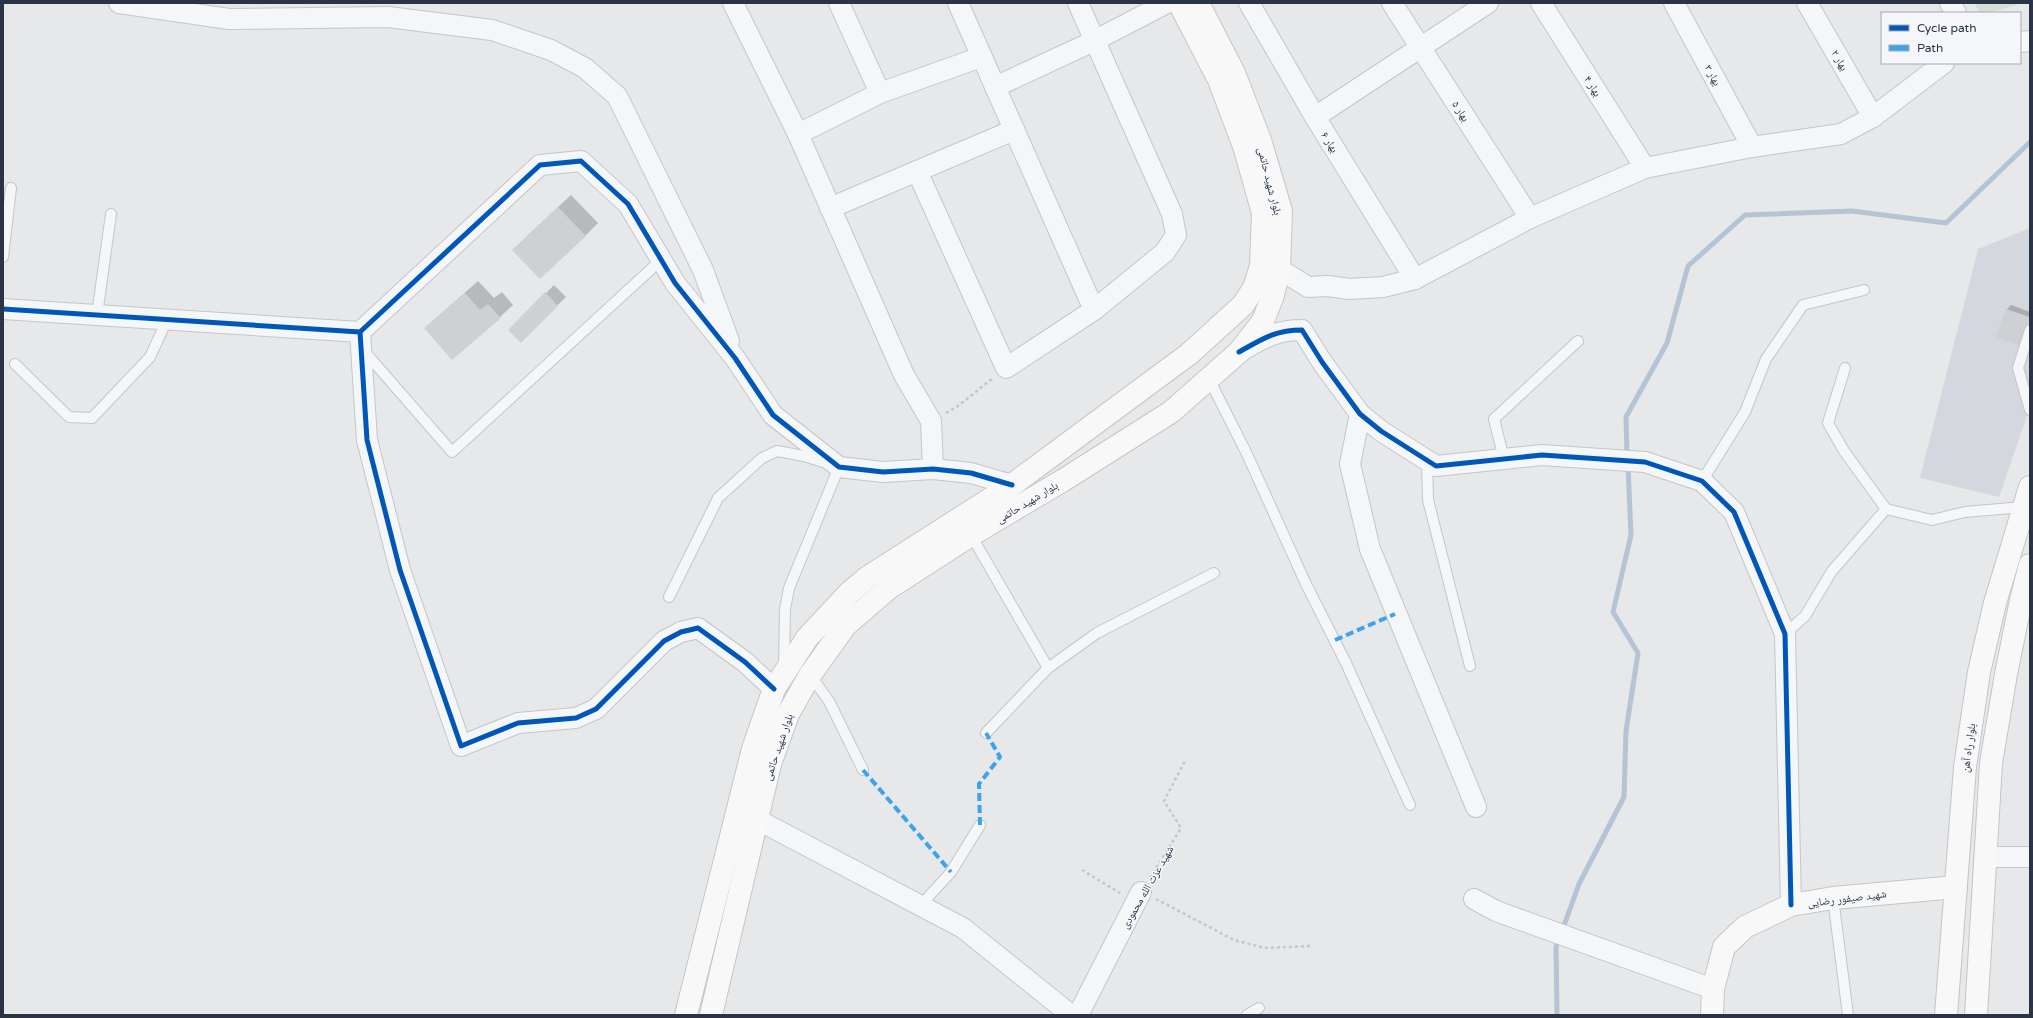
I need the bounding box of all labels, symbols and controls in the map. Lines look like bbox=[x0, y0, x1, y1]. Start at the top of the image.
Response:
legend bbox=[1881, 12, 2021, 64]
text: Cycle path bbox=[1917, 21, 1976, 35]
text: Path bbox=[1917, 41, 1943, 55]
street label: بهار ۲ bbox=[1828, 47, 1851, 73]
street label: بهار ۳ bbox=[1702, 62, 1724, 88]
street label: بهار ۴ bbox=[1581, 73, 1604, 99]
street label: بهار ۵ bbox=[1449, 98, 1472, 124]
street label: بهار ۶ bbox=[1318, 129, 1341, 155]
street label: بلوار شهید حاتمی bbox=[1255, 146, 1284, 217]
street label: بلوار شهید حاتمی bbox=[994, 479, 1060, 526]
street label: بلوار شهید حاتمی bbox=[761, 712, 796, 782]
street label: بلوار راه آهن bbox=[1959, 723, 1978, 773]
street label: شهید عزت الله محمودی bbox=[1118, 843, 1176, 931]
street label: شهید صیفور رضایی bbox=[1807, 887, 1887, 910]

